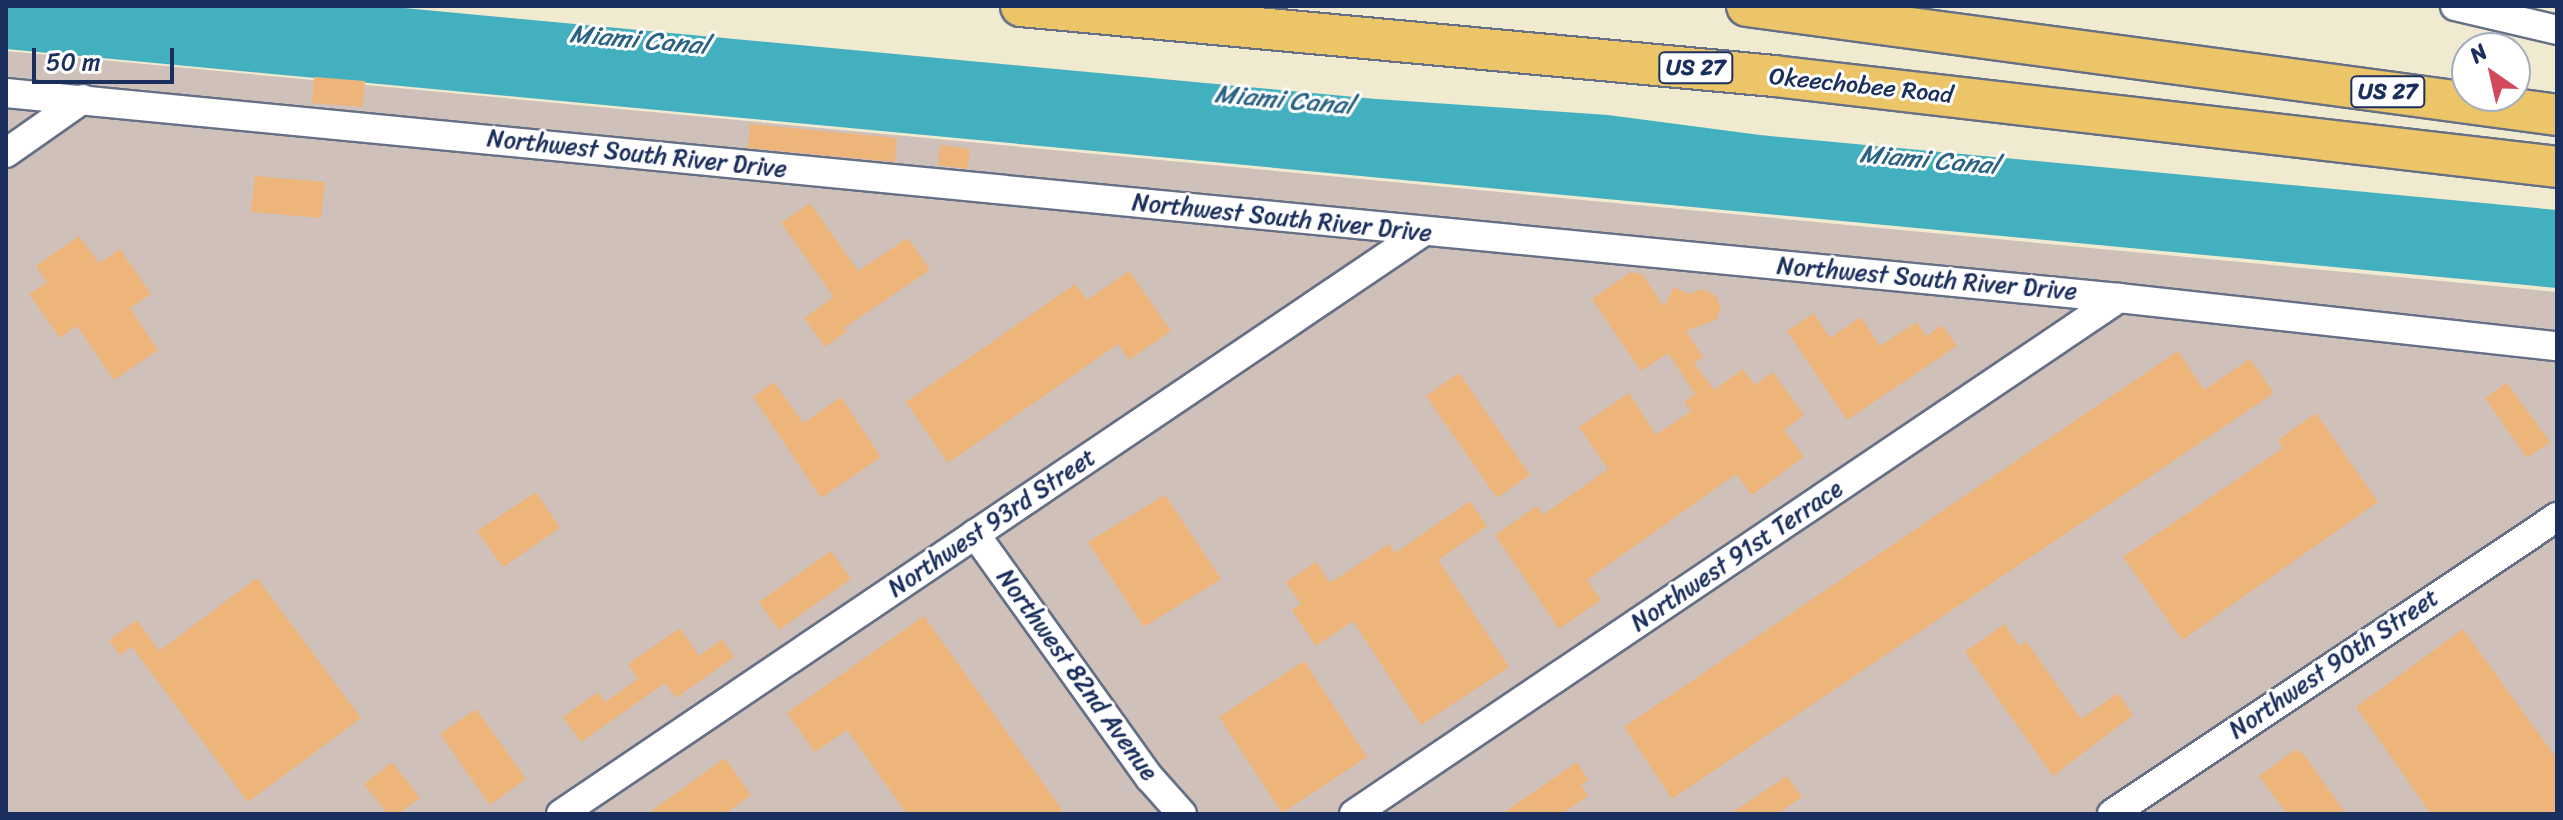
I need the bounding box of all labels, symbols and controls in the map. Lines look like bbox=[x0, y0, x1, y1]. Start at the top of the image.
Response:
water label: Miami Canal bbox=[568, 18, 710, 62]
scale bar bbox=[36, 32, 178, 82]
north arrow bbox=[2451, 32, 2531, 112]
text: N bbox=[2461, 33, 2496, 74]
text: 50 m bbox=[46, 41, 101, 83]
road number: US 27 bbox=[1658, 50, 1734, 86]
street label: Okeechobee Road bbox=[1768, 62, 1954, 110]
road number: US 27 bbox=[2350, 74, 2426, 110]
water label: Miami Canal bbox=[1213, 78, 1355, 122]
street label: Northwest South River Drive bbox=[485, 124, 789, 184]
water label: Miami Canal bbox=[1858, 138, 2000, 182]
street label: Northwest South River Drive bbox=[1130, 188, 1434, 248]
street label: Northwest South River Drive bbox=[1775, 251, 2079, 307]
street label: Northwest 93rd Street bbox=[883, 443, 1101, 603]
street label: Northwest 91st Terrace bbox=[1626, 474, 1848, 638]
street label: Northwest 82nd Avenue bbox=[991, 564, 1163, 786]
street label: Northwest 90th Street bbox=[2224, 583, 2444, 745]

